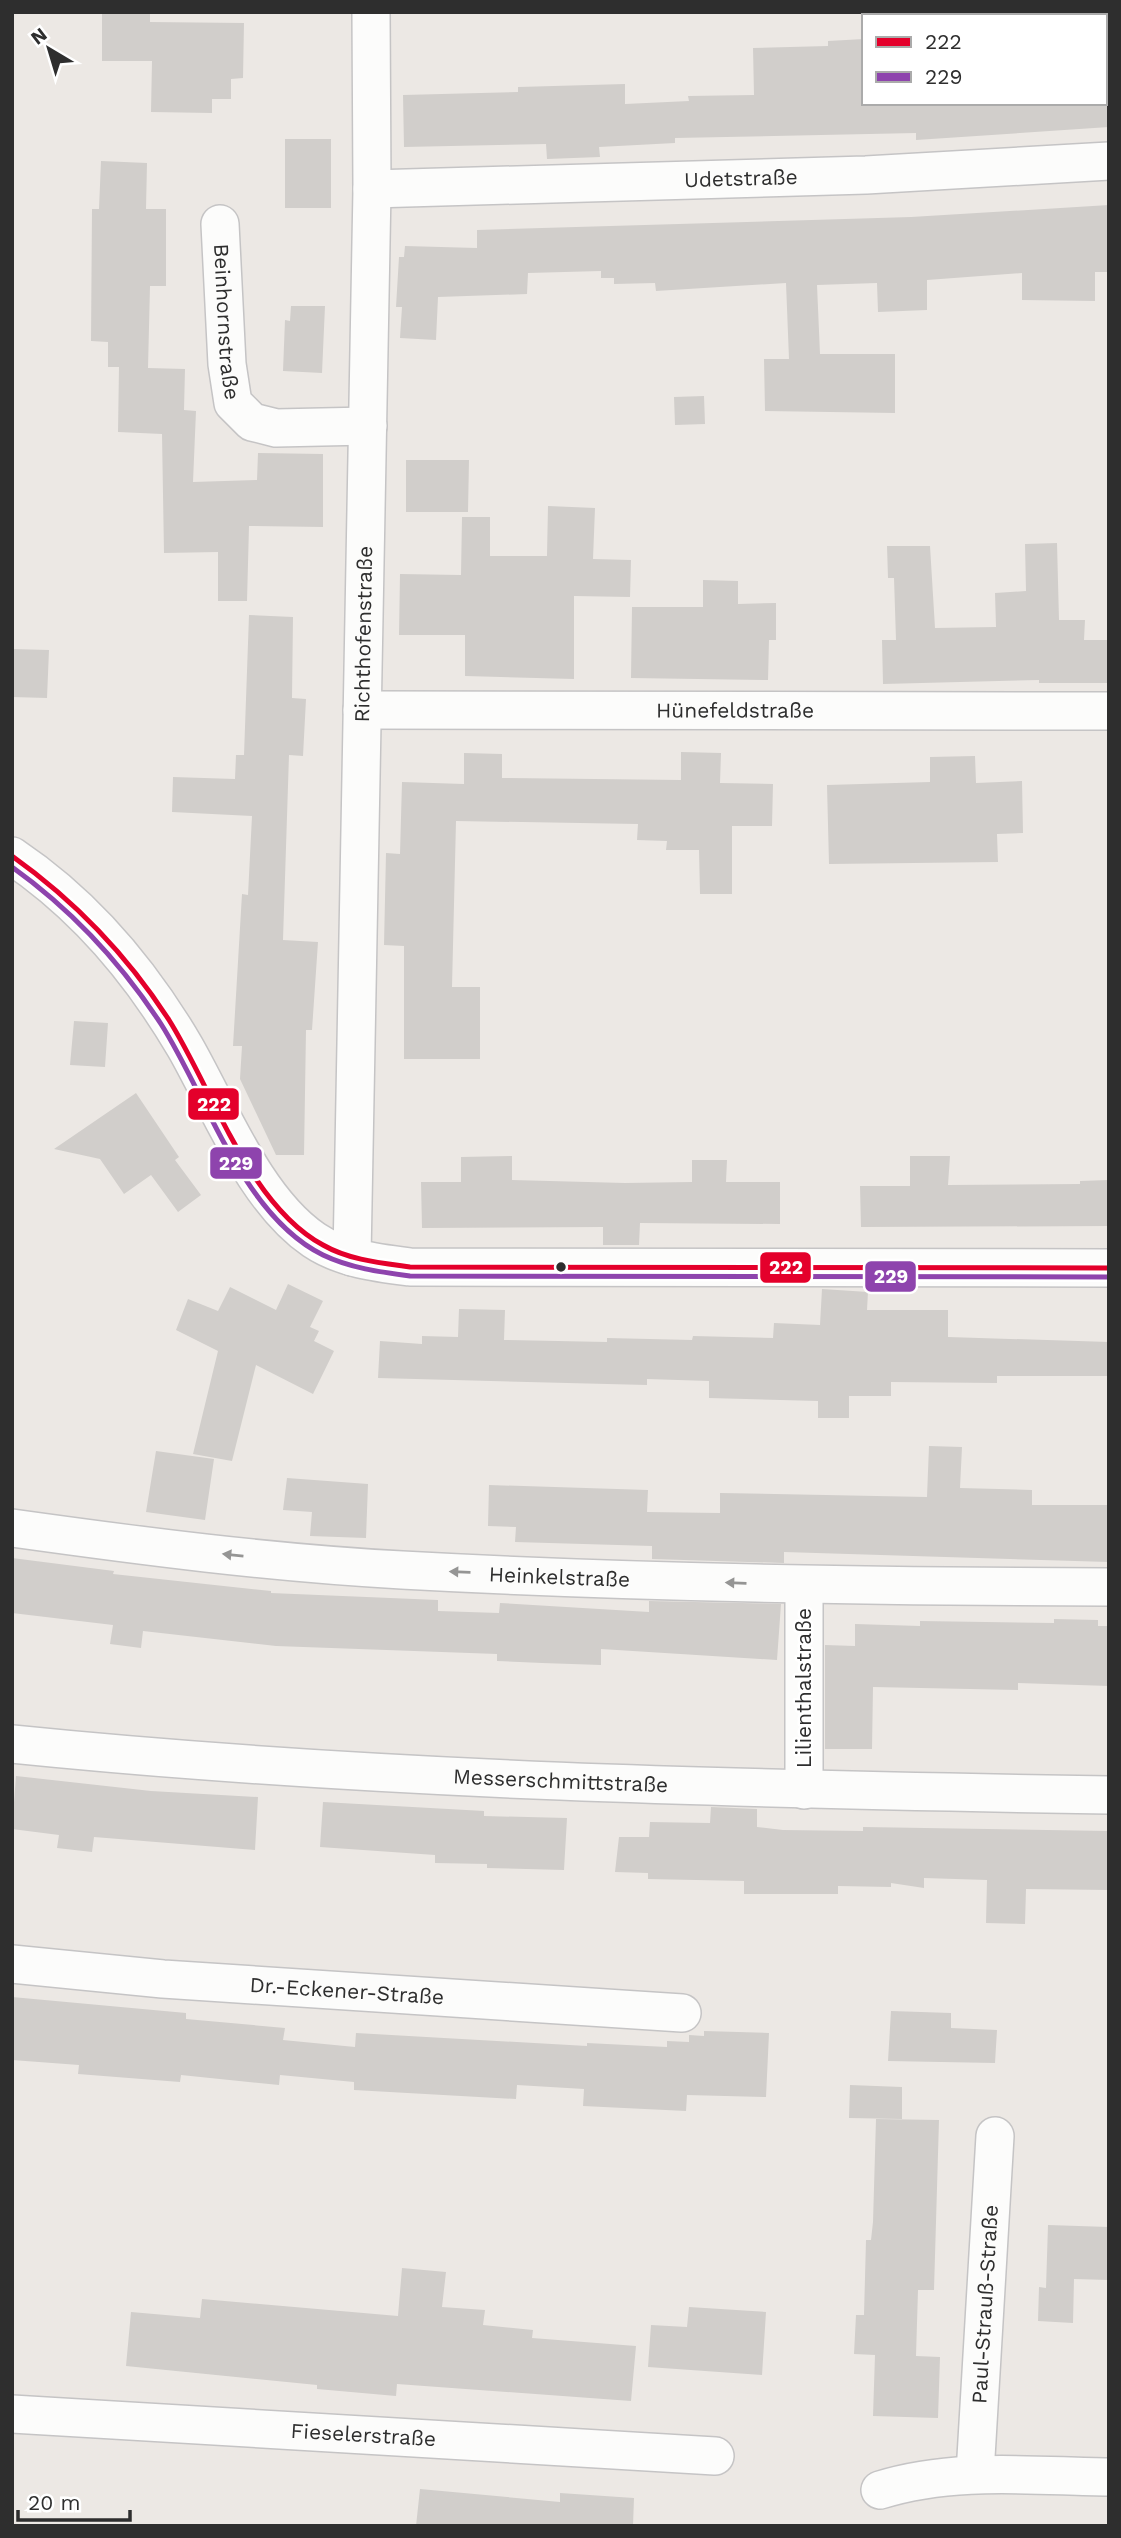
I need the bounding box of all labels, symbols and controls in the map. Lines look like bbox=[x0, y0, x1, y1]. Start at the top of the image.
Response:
north arrow bbox=[14, 14, 84, 84]
legend bbox=[862, 14, 1107, 105]
text: N bbox=[26, 23, 51, 49]
text: 222 bbox=[925, 29, 962, 54]
text: 229 bbox=[925, 64, 962, 89]
street label: Udetstraße bbox=[684, 164, 798, 192]
street label: Beinhornstraße bbox=[209, 243, 245, 402]
street label: Richthofenstraße bbox=[349, 546, 377, 723]
street label: Hünefeldstraße bbox=[656, 697, 814, 723]
line badge: 222 bbox=[187, 1087, 240, 1121]
text: 222 bbox=[197, 1093, 231, 1116]
line badge: 229 bbox=[209, 1146, 263, 1180]
text: 229 bbox=[219, 1152, 253, 1175]
line badge: 222 bbox=[759, 1251, 812, 1284]
text: 222 bbox=[769, 1256, 803, 1279]
unlabelled marker bbox=[554, 1260, 568, 1274]
line badge: 229 bbox=[864, 1260, 917, 1293]
text: 229 bbox=[874, 1265, 908, 1288]
one-way arrow bbox=[222, 1549, 244, 1560]
street label: Heinkelstraße bbox=[488, 1561, 630, 1592]
one-way arrow bbox=[449, 1567, 471, 1578]
one-way arrow bbox=[725, 1578, 747, 1589]
street label: Lilienthalstraße bbox=[791, 1608, 816, 1768]
street label: Messerschmittstraße bbox=[453, 1763, 669, 1797]
street label: Dr.-Eckener-Straße bbox=[249, 1972, 445, 2009]
street label: Paul-Strauß-Straße bbox=[966, 2204, 1003, 2405]
street label: Fieselerstraße bbox=[290, 2418, 437, 2451]
scale bar bbox=[18, 2478, 130, 2522]
text: 20 m bbox=[28, 2490, 80, 2515]

